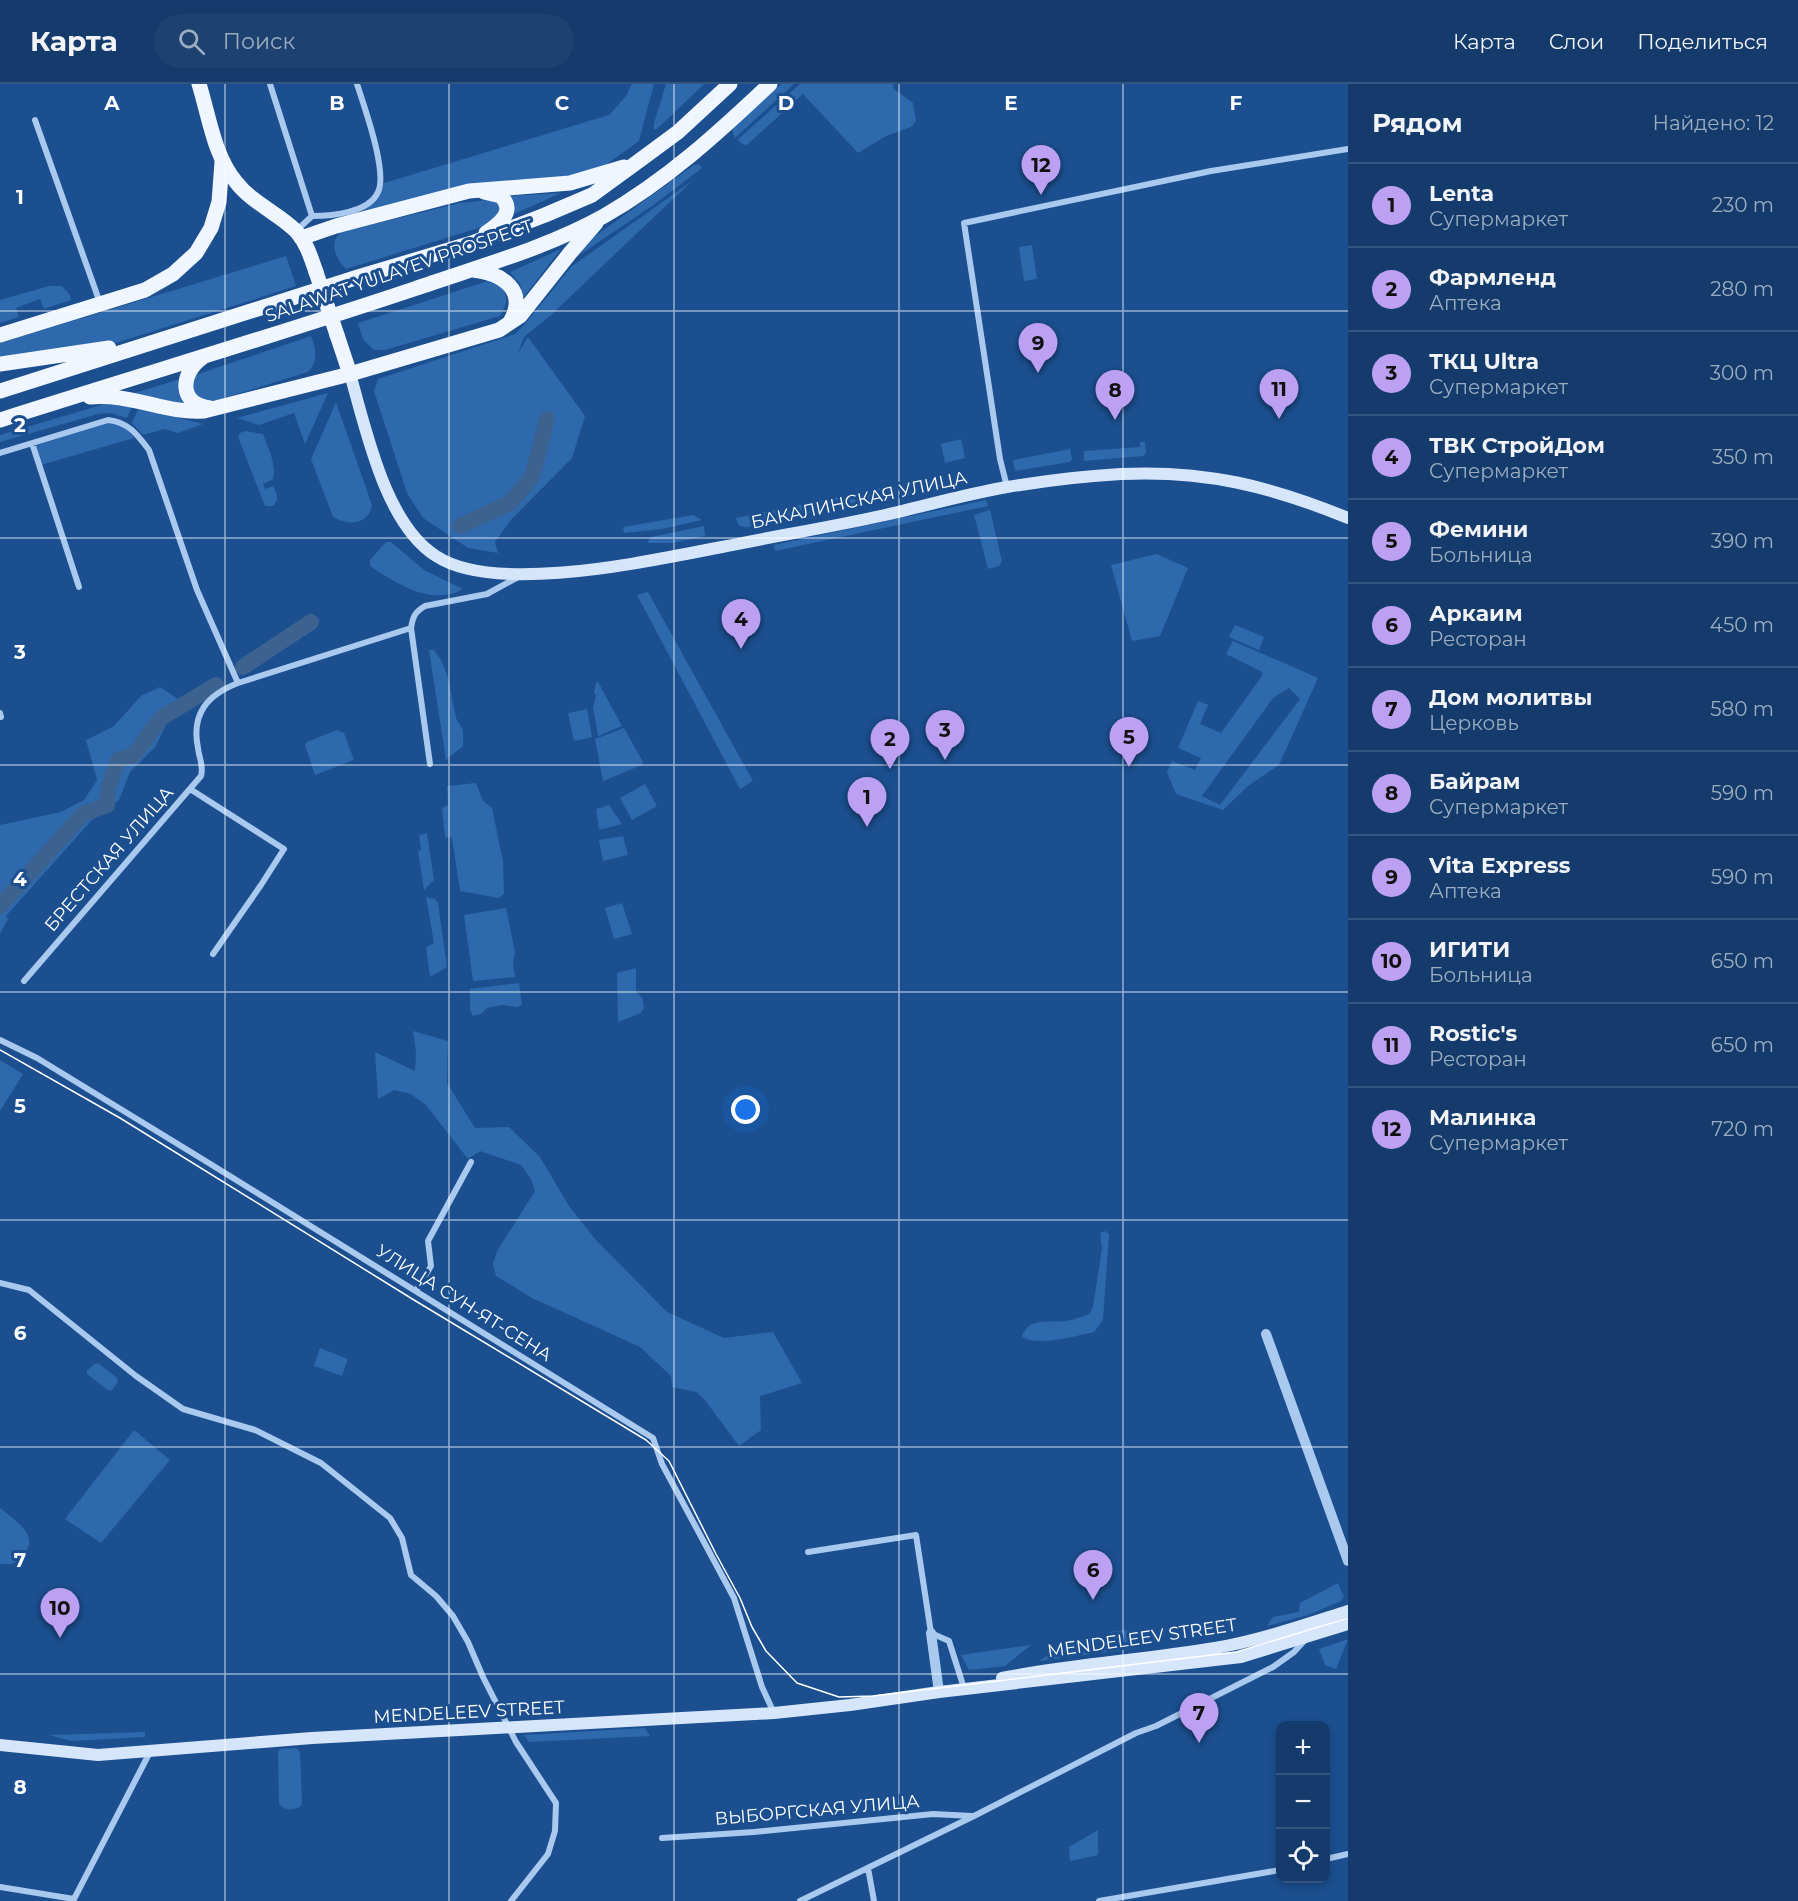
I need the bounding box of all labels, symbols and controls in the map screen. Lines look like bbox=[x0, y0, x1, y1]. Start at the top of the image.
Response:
search box bbox=[154, 14, 574, 68]
text: Карта bbox=[30, 24, 118, 58]
icon: search bbox=[175, 25, 208, 58]
text: Поиск bbox=[223, 28, 295, 55]
text: Карта bbox=[1453, 29, 1516, 54]
text: Слои bbox=[1549, 29, 1604, 54]
text: Поделиться bbox=[1637, 29, 1768, 54]
text: A bbox=[103, 91, 120, 115]
text: B bbox=[329, 91, 345, 115]
text: C bbox=[555, 91, 570, 115]
text: D bbox=[778, 91, 794, 115]
text: E bbox=[1004, 91, 1018, 115]
text: F bbox=[1230, 91, 1243, 115]
text: Рядом bbox=[1372, 107, 1463, 139]
text: Найдено: 12 bbox=[1653, 111, 1774, 135]
pin: 12 bbox=[1022, 146, 1060, 195]
text: Lenta bbox=[1429, 180, 1494, 207]
text: 1 bbox=[16, 185, 24, 209]
text: 1 bbox=[1388, 193, 1395, 217]
text: 230 m bbox=[1712, 193, 1774, 217]
text: Супермаркет bbox=[1429, 207, 1568, 231]
street label: SALAWAT YULAYEV PROSPECT bbox=[262, 215, 536, 327]
text: Фармленд bbox=[1429, 264, 1556, 291]
text: 2 bbox=[1386, 277, 1397, 301]
text: 280 m bbox=[1710, 277, 1774, 301]
text: Аптека bbox=[1429, 291, 1502, 315]
pin: 9 bbox=[1018, 324, 1058, 373]
text: ТКЦ Ultra bbox=[1429, 348, 1539, 375]
text: 3 bbox=[1386, 361, 1397, 385]
text: 300 m bbox=[1710, 361, 1774, 385]
pin: 8 bbox=[1096, 370, 1134, 420]
pin: 11 bbox=[1260, 370, 1298, 419]
text: Супермаркет bbox=[1429, 375, 1568, 399]
text: 2 bbox=[14, 413, 26, 437]
text: ТВК СтройДом bbox=[1429, 432, 1605, 459]
text: 4 bbox=[1385, 445, 1398, 469]
text: 350 m bbox=[1712, 445, 1774, 469]
text: Супермаркет bbox=[1429, 459, 1568, 483]
street label: БАКАЛИНСКАЯ УЛИЦА bbox=[749, 466, 970, 534]
text: Фемини bbox=[1429, 516, 1528, 543]
text: 5 bbox=[1386, 529, 1397, 553]
text: 390 m bbox=[1711, 529, 1774, 553]
text: Больница bbox=[1429, 543, 1533, 567]
pin: 4 bbox=[722, 600, 760, 649]
text: Аркаим bbox=[1429, 600, 1523, 627]
text: 6 bbox=[1385, 613, 1398, 637]
text: 450 m bbox=[1710, 613, 1774, 637]
text: Ресторан bbox=[1429, 627, 1527, 651]
text: 3 bbox=[13, 640, 26, 664]
text: Дом молитвы bbox=[1429, 684, 1592, 711]
text: 7 bbox=[1385, 697, 1398, 721]
text: 580 m bbox=[1710, 697, 1774, 721]
pin: 3 bbox=[926, 710, 964, 760]
text: Церковь bbox=[1429, 711, 1519, 735]
pin: 5 bbox=[1110, 718, 1148, 767]
pin: 2 bbox=[870, 720, 910, 769]
text: Байрам bbox=[1429, 768, 1520, 795]
pin: 1 bbox=[848, 778, 886, 827]
street label: БРЕСТСКАЯ УЛИЦА bbox=[40, 781, 178, 936]
text: 8 bbox=[1385, 781, 1398, 805]
text: 590 m bbox=[1711, 781, 1774, 805]
text: Супермаркет bbox=[1429, 795, 1568, 819]
text: Vita Express bbox=[1429, 852, 1570, 879]
text: 9 bbox=[1385, 865, 1398, 889]
text: 590 m bbox=[1711, 865, 1774, 889]
text: 4 bbox=[13, 867, 27, 891]
text: Аптека bbox=[1429, 879, 1502, 903]
text: ИГИТИ bbox=[1429, 936, 1510, 963]
text: 10 bbox=[1381, 949, 1402, 973]
text: 650 m bbox=[1711, 949, 1774, 973]
text: Больница bbox=[1429, 963, 1533, 987]
text: Rostic's bbox=[1429, 1020, 1517, 1047]
text: 11 bbox=[1384, 1033, 1399, 1057]
text: 650 m bbox=[1711, 1033, 1774, 1057]
text: Ресторан bbox=[1429, 1047, 1527, 1071]
text: 5 bbox=[14, 1094, 26, 1118]
your location bbox=[731, 1095, 760, 1124]
text: Малинка bbox=[1429, 1104, 1536, 1131]
text: 12 bbox=[1382, 1117, 1401, 1141]
text: 720 m bbox=[1711, 1117, 1774, 1141]
text: Супермаркет bbox=[1429, 1131, 1568, 1155]
street label: УЛИЦА СУН-ЯТ-СЕНА bbox=[372, 1240, 556, 1366]
text: 6 bbox=[14, 1321, 27, 1345]
text: 7 bbox=[14, 1548, 26, 1572]
pin: 6 bbox=[1074, 1550, 1112, 1600]
pin: 10 bbox=[40, 1588, 80, 1638]
street label: MENDELEEV STREET bbox=[1046, 1614, 1239, 1662]
pin: 7 bbox=[1180, 1694, 1218, 1743]
street label: MENDELEEV STREET bbox=[373, 1696, 566, 1728]
map controls bbox=[1276, 1721, 1330, 1883]
button: + bbox=[1276, 1721, 1330, 1775]
text: 8 bbox=[13, 1775, 27, 1799]
button: − bbox=[1276, 1775, 1330, 1829]
street label: ВЫБОРГСКАЯ УЛИЦА bbox=[714, 1790, 921, 1830]
button: locate bbox=[1276, 1829, 1330, 1883]

